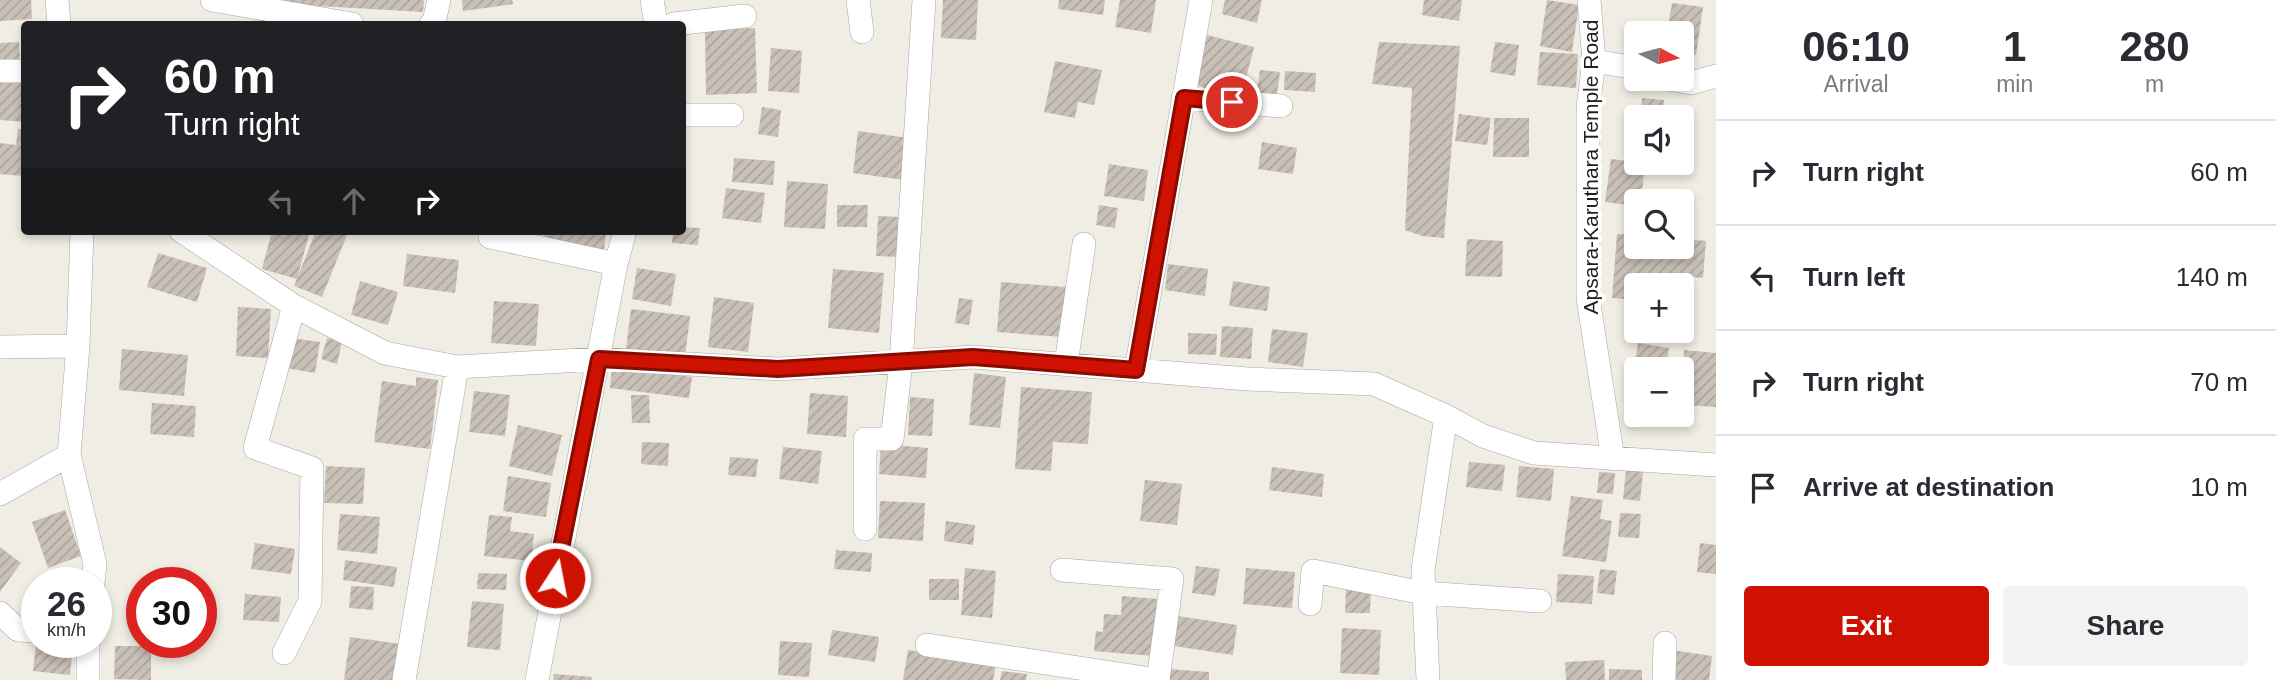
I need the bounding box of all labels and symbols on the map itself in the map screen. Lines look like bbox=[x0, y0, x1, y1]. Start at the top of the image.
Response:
street label: Apsara-Karuthara Temple Road bbox=[1579, 20, 1602, 314]
north arrow bbox=[1624, 21, 1694, 91]
pin bbox=[1202, 72, 1262, 132]
position arrow bbox=[518, 541, 592, 615]
speed limit sign: 30 bbox=[126, 567, 217, 658]

